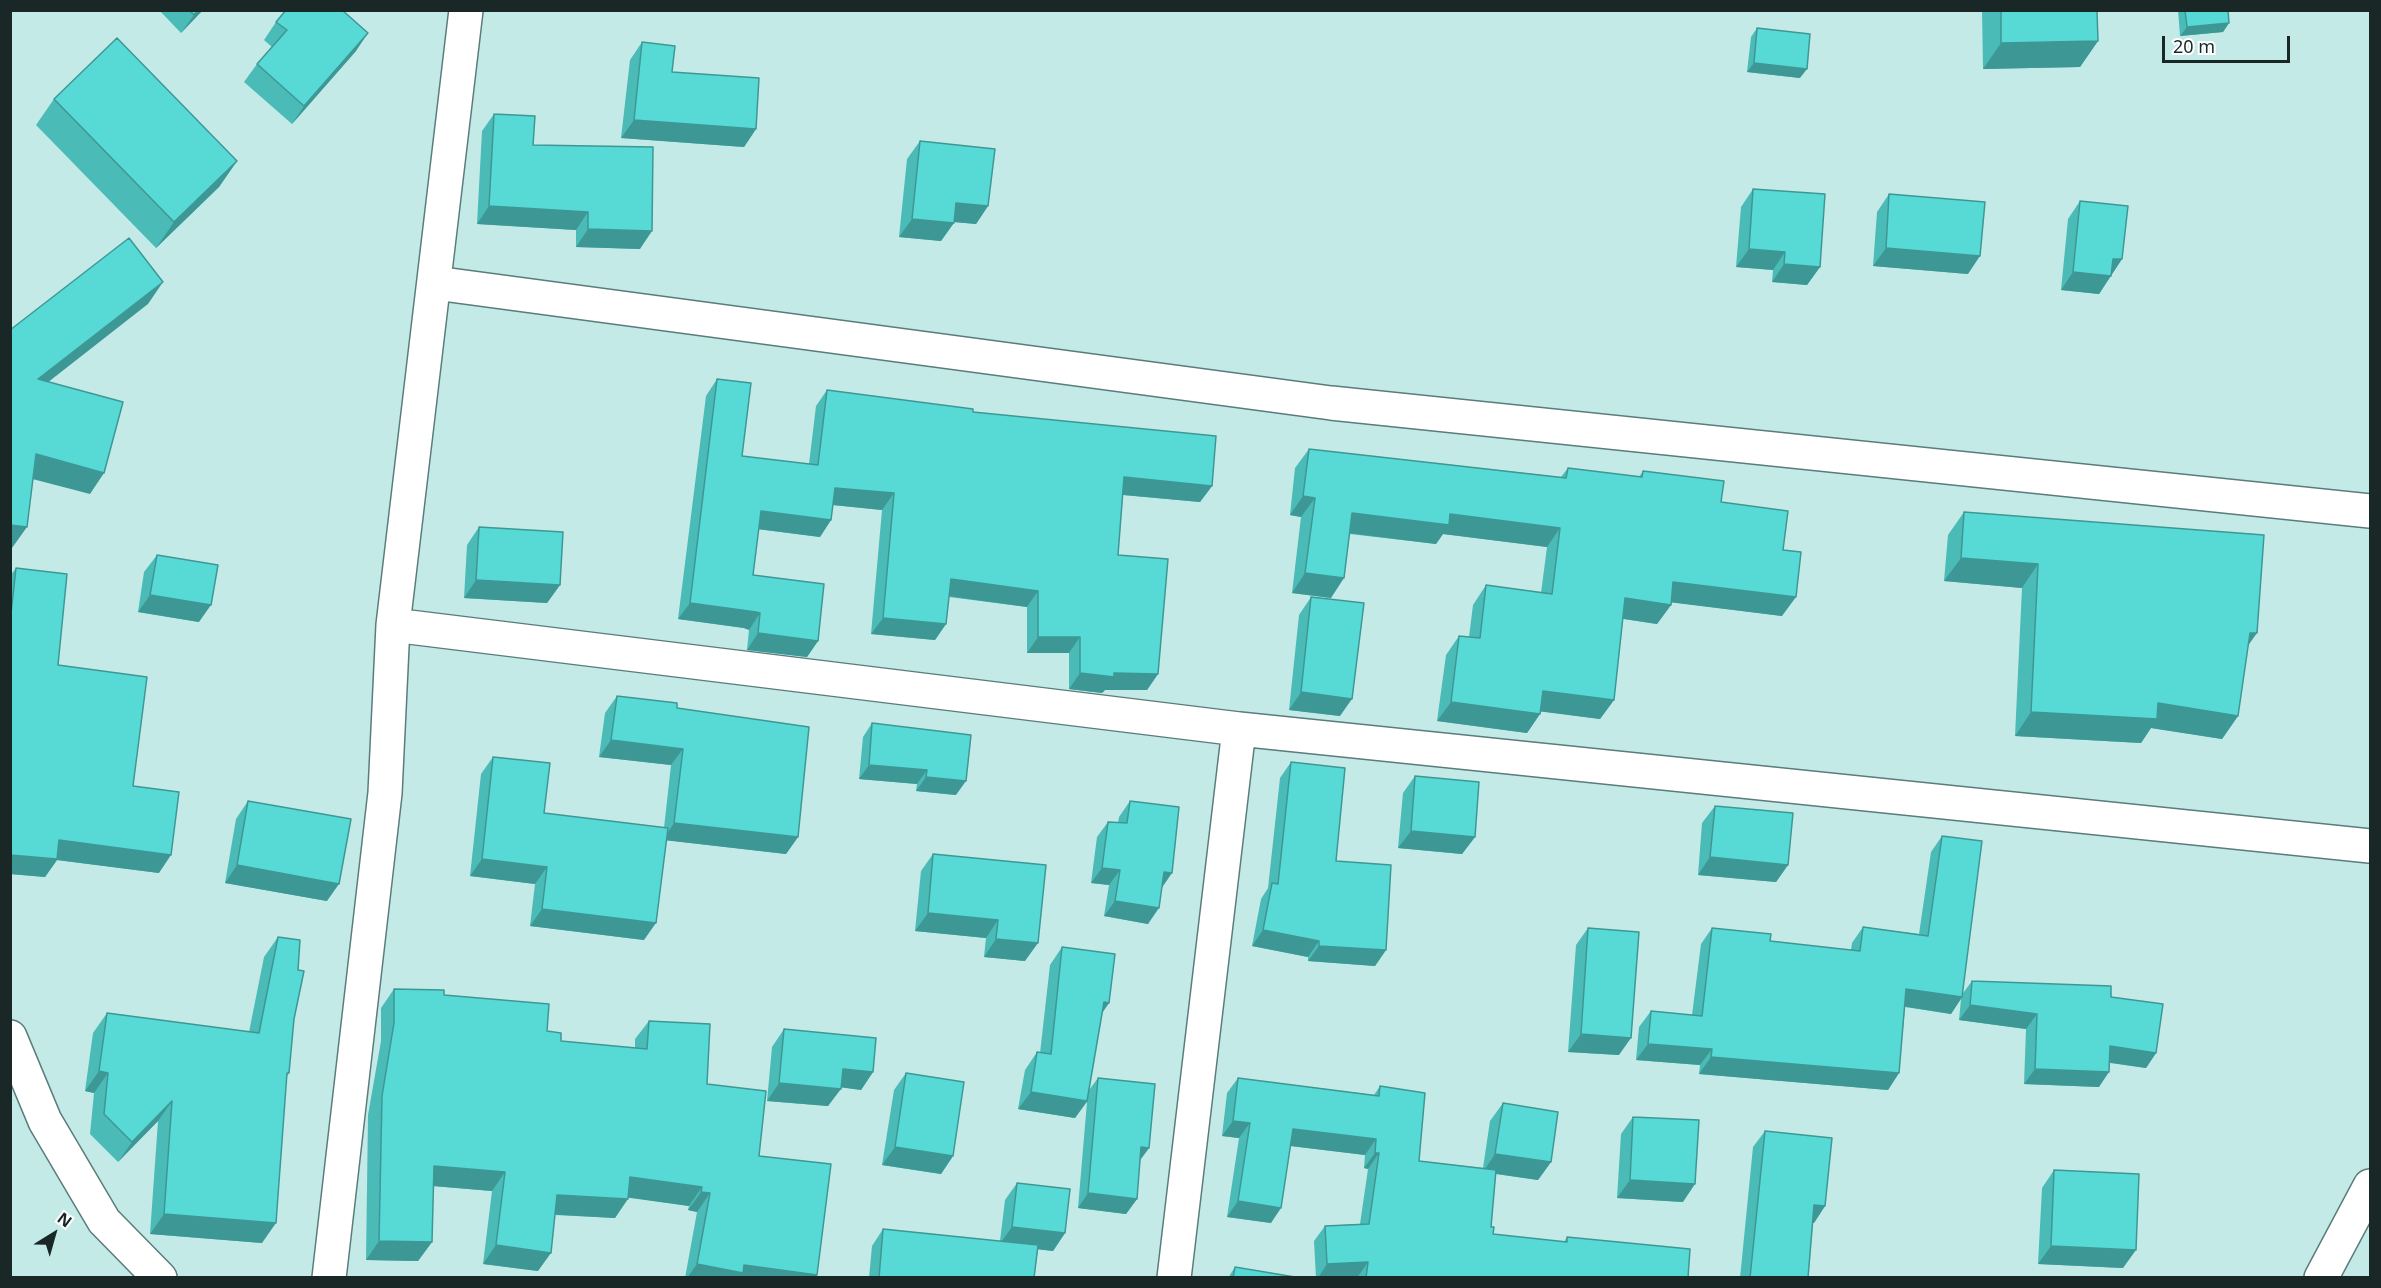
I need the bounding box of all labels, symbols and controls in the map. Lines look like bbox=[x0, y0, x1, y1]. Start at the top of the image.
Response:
scale bar bbox=[2165, 24, 2292, 62]
text: 20 m bbox=[2173, 34, 2215, 58]
north arrow bbox=[24, 1204, 84, 1264]
text: N bbox=[53, 1207, 77, 1232]

